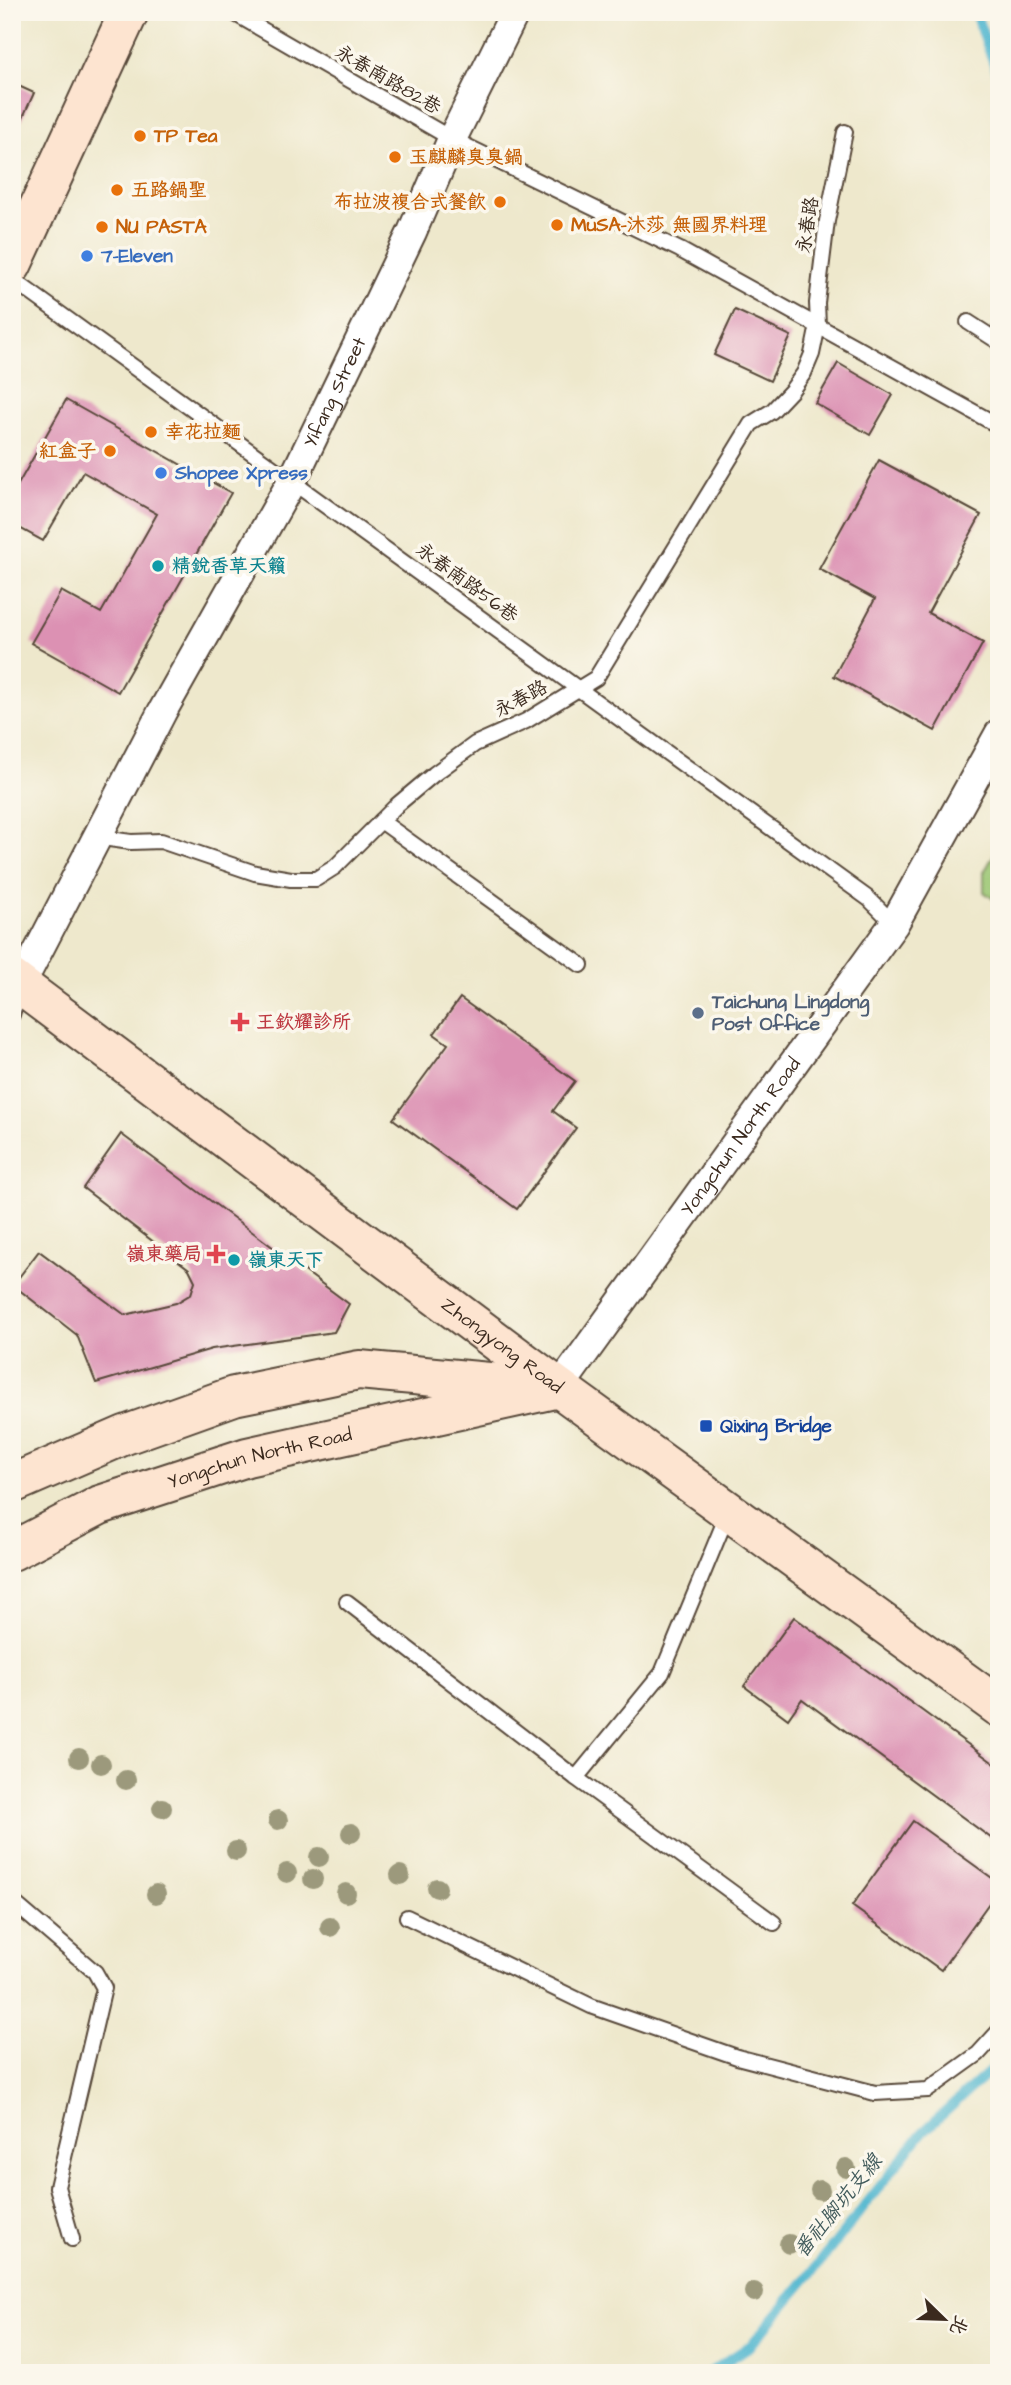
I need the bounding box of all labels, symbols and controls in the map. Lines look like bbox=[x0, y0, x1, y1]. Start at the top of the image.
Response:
street label: 永春南路82巷 bbox=[330, 39, 446, 121]
place label: TP Tea bbox=[153, 123, 218, 150]
marker: TP Tea bbox=[132, 128, 148, 144]
place label: 玉麒麟臭臭鍋 bbox=[409, 144, 523, 171]
marker: 玉麒麟臭臭鍋 bbox=[387, 149, 403, 165]
place label: 五路鍋聖 bbox=[131, 177, 207, 204]
marker: 五路鍋聖 bbox=[109, 182, 125, 198]
place label: 布拉波複合式餐飲 bbox=[334, 189, 486, 216]
marker: 布拉波複合式餐飲 bbox=[492, 194, 508, 210]
street label: 永春路 bbox=[790, 195, 826, 255]
place label: MuSA-沐莎 無國界料理 bbox=[571, 212, 767, 239]
place label: NU PASTA bbox=[116, 214, 208, 241]
marker: MuSA-沐莎 無國界料理 bbox=[549, 217, 565, 233]
marker: NU PASTA bbox=[94, 219, 110, 235]
place label: 7-Eleven bbox=[100, 243, 173, 270]
marker: 7-Eleven bbox=[79, 248, 95, 264]
street label: Yifang Street bbox=[297, 332, 373, 452]
place label: 幸花拉麵 bbox=[165, 419, 241, 446]
marker: 幸花拉麵 bbox=[143, 424, 159, 440]
place label: 紅盒子 bbox=[39, 438, 96, 465]
marker: 紅盒子 bbox=[102, 443, 118, 459]
place label: Shopee Xpress bbox=[174, 460, 308, 487]
marker: Shopee Xpress bbox=[153, 465, 169, 481]
street label: 永春南路56巷 bbox=[410, 537, 524, 629]
place label: 精銳香草天籟 bbox=[172, 553, 286, 580]
marker: 精銳香草天籟 bbox=[150, 558, 166, 574]
street label: 永春路 bbox=[489, 674, 553, 724]
place label: Taichung Lingdong Post Office bbox=[711, 989, 870, 1038]
marker: Taichung Lingdong Post Office bbox=[690, 1005, 706, 1021]
place label: 王欽耀診所 bbox=[256, 1009, 351, 1036]
marker: 王欽耀診所 bbox=[230, 1012, 250, 1032]
street label: Yongchun North Road bbox=[674, 1052, 807, 1222]
place label: 嶺東藥局 bbox=[126, 1241, 202, 1268]
marker: 嶺東藥局 bbox=[208, 1246, 224, 1262]
place label: 嶺東天下 bbox=[248, 1247, 324, 1274]
marker: 嶺東天下 bbox=[226, 1252, 242, 1268]
street label: Zhongyong Road bbox=[436, 1291, 569, 1400]
place label: Qixing Bridge bbox=[720, 1413, 833, 1441]
marker: Qixing Bridge bbox=[698, 1418, 714, 1434]
street label: Yongchun North Road bbox=[164, 1421, 355, 1496]
water label: 番社腳坑支線 bbox=[787, 2147, 890, 2264]
north arrow bbox=[909, 2284, 979, 2354]
text: 北 bbox=[942, 2311, 974, 2339]

